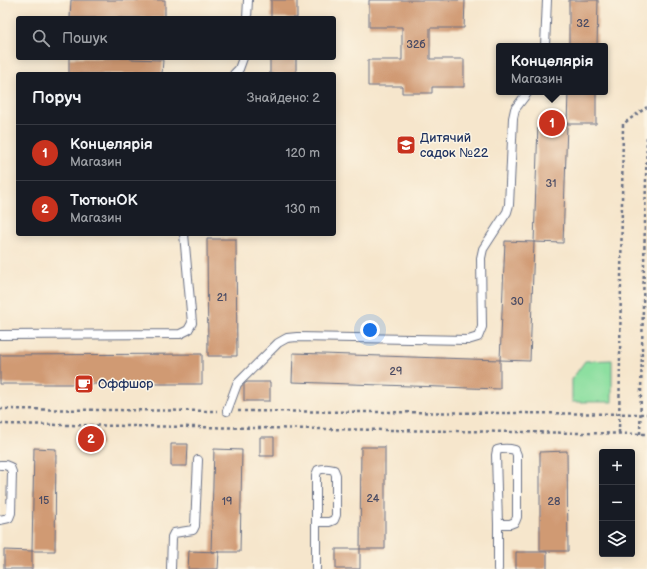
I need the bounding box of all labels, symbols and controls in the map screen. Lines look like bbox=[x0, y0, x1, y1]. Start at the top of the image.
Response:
search box bbox=[16, 16, 336, 60]
house number: 32 bbox=[576, 17, 590, 30]
icon: search bbox=[30, 27, 52, 49]
text: Пошук bbox=[62, 29, 108, 48]
house number: 32б bbox=[406, 38, 426, 51]
popup bbox=[496, 43, 608, 95]
text: Концелярія bbox=[511, 52, 593, 71]
text: Магазин bbox=[511, 71, 563, 87]
text: Поруч bbox=[32, 88, 82, 108]
text: Знайдено: 2 bbox=[247, 90, 320, 106]
pin: 1 bbox=[539, 108, 565, 138]
place label: Дитячий садок №22 bbox=[420, 130, 489, 161]
school or university icon: Дитячий садок №22 bbox=[395, 134, 417, 156]
text: Концелярія bbox=[70, 135, 153, 154]
text: 1 bbox=[42, 145, 48, 161]
text: 120 m bbox=[285, 145, 320, 161]
text: Магазин bbox=[70, 154, 122, 170]
house number: 31 bbox=[545, 177, 557, 190]
text: ТютюнОК bbox=[70, 191, 137, 210]
text: 2 bbox=[41, 201, 49, 217]
text: 130 m bbox=[285, 201, 320, 217]
text: Магазин bbox=[70, 210, 122, 226]
house number: 21 bbox=[217, 291, 227, 304]
house number: 30 bbox=[510, 295, 524, 308]
your location bbox=[360, 320, 380, 340]
house number: 29 bbox=[390, 365, 402, 378]
cafe icon: Оффшор bbox=[73, 373, 95, 395]
place label: Оффшор bbox=[98, 376, 154, 392]
pin: 2 bbox=[78, 424, 104, 454]
map controls bbox=[599, 449, 635, 557]
button: + bbox=[599, 449, 635, 485]
button: − bbox=[599, 485, 635, 521]
house number: 24 bbox=[366, 492, 380, 505]
house number: 15 bbox=[39, 494, 49, 507]
house number: 19 bbox=[222, 495, 232, 508]
house number: 28 bbox=[548, 495, 560, 508]
button: layers bbox=[599, 521, 635, 557]

